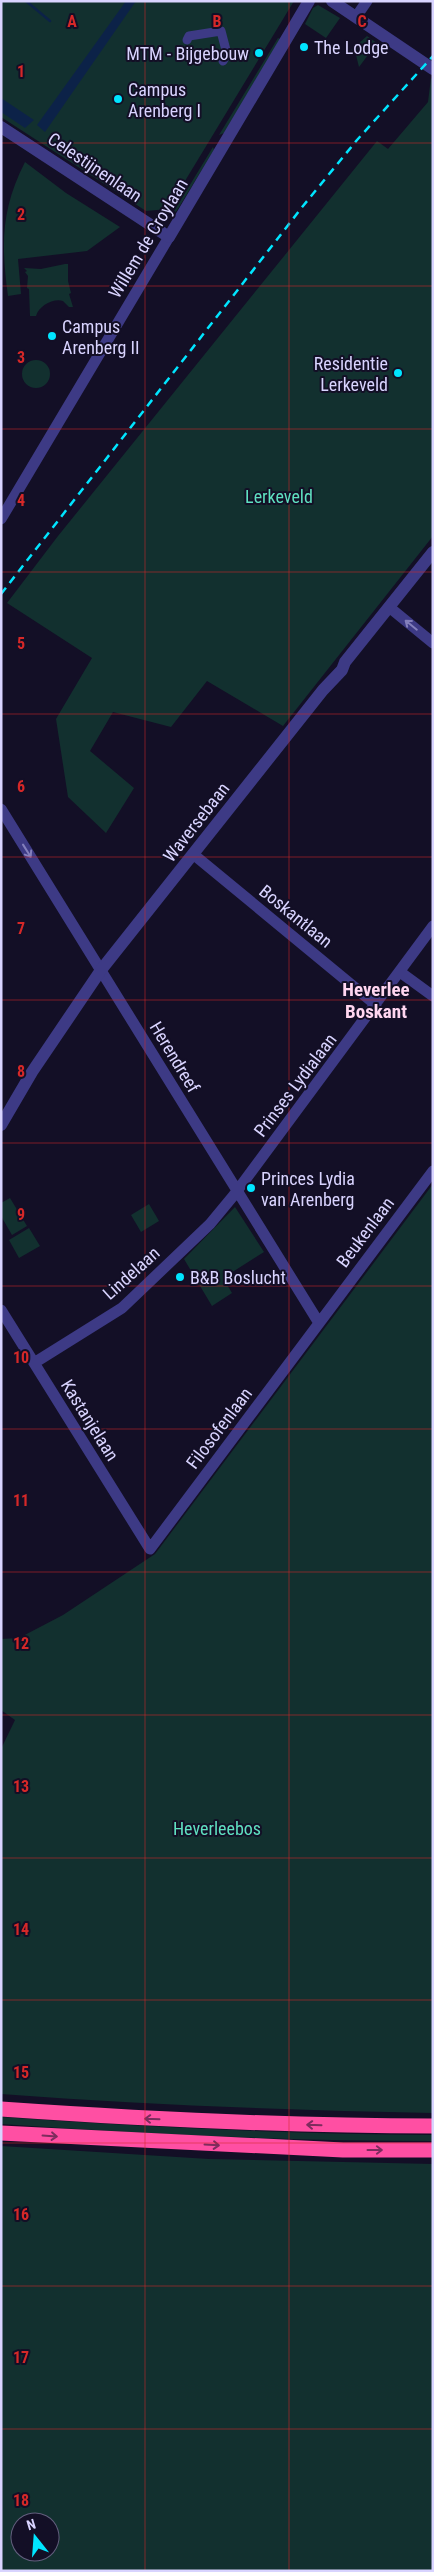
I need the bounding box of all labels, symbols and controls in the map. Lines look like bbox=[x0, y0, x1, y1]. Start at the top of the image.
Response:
text: A bbox=[67, 12, 77, 31]
text: B bbox=[213, 12, 222, 31]
text: C bbox=[357, 12, 367, 31]
place label: The Lodge bbox=[314, 37, 388, 58]
marker: The Lodge bbox=[298, 41, 310, 53]
place label: MTM - Bijgebouw bbox=[126, 43, 249, 64]
marker: MTM - Bijgebouw bbox=[253, 47, 265, 59]
text: 1 bbox=[17, 62, 25, 81]
place label: Campus Arenberg I bbox=[128, 79, 201, 121]
marker: Campus Arenberg I bbox=[112, 93, 124, 105]
street label: Celestijnenlaan bbox=[44, 128, 146, 206]
street label: Willem de Croylaan bbox=[104, 174, 192, 302]
text: 2 bbox=[17, 205, 25, 224]
place label: Campus Arenberg II bbox=[62, 316, 140, 358]
marker: Campus Arenberg II bbox=[46, 330, 58, 342]
text: 3 bbox=[17, 348, 25, 367]
place label: Residentie Lerkeveld bbox=[314, 353, 388, 395]
marker: Residentie Lerkeveld bbox=[392, 367, 404, 379]
park label: Lerkeveld bbox=[245, 486, 313, 507]
text: 4 bbox=[17, 491, 25, 510]
one-way arrow bbox=[405, 619, 418, 630]
text: 5 bbox=[17, 634, 25, 653]
text: 6 bbox=[17, 777, 25, 796]
street label: Waversebaan bbox=[159, 778, 233, 866]
one-way arrow bbox=[22, 843, 32, 857]
street label: Boskantlaan bbox=[255, 880, 337, 952]
text: 7 bbox=[17, 919, 25, 938]
district label: Heverlee Boskant bbox=[342, 978, 410, 1023]
street label: Herendreef bbox=[146, 1018, 204, 1096]
street label: Prinses Lydialaan bbox=[249, 1029, 341, 1141]
text: 8 bbox=[17, 1062, 25, 1081]
place label: Princes Lydia van Arenberg bbox=[261, 1168, 355, 1210]
marker: Princes Lydia van Arenberg bbox=[245, 1182, 257, 1194]
street label: Beukenlaan bbox=[332, 1193, 398, 1271]
text: 9 bbox=[17, 1205, 25, 1224]
street label: Lindelaan bbox=[98, 1242, 164, 1304]
place label: B&B Boslucht bbox=[190, 1267, 286, 1288]
marker: B&B Boslucht bbox=[174, 1271, 186, 1283]
text: 10 bbox=[13, 1348, 29, 1367]
street label: Kastanjelaan bbox=[57, 1375, 123, 1465]
street label: Filosofenlaan bbox=[182, 1383, 256, 1473]
text: 11 bbox=[13, 1491, 29, 1510]
text: 12 bbox=[13, 1634, 29, 1653]
text: 13 bbox=[13, 1777, 29, 1796]
park label: Heverleebos bbox=[173, 1818, 261, 1839]
text: 14 bbox=[13, 1920, 29, 1939]
text: 15 bbox=[13, 2063, 29, 2082]
one-way arrow bbox=[144, 2114, 160, 2123]
one-way arrow bbox=[306, 2121, 322, 2130]
one-way arrow bbox=[42, 2131, 58, 2140]
one-way arrow bbox=[204, 2140, 220, 2149]
one-way arrow bbox=[366, 2145, 382, 2155]
text: 16 bbox=[13, 2205, 29, 2224]
text: 17 bbox=[13, 2348, 29, 2367]
text: 18 bbox=[13, 2491, 29, 2510]
north arrow bbox=[10, 2512, 60, 2562]
text: N bbox=[25, 2516, 38, 2533]

